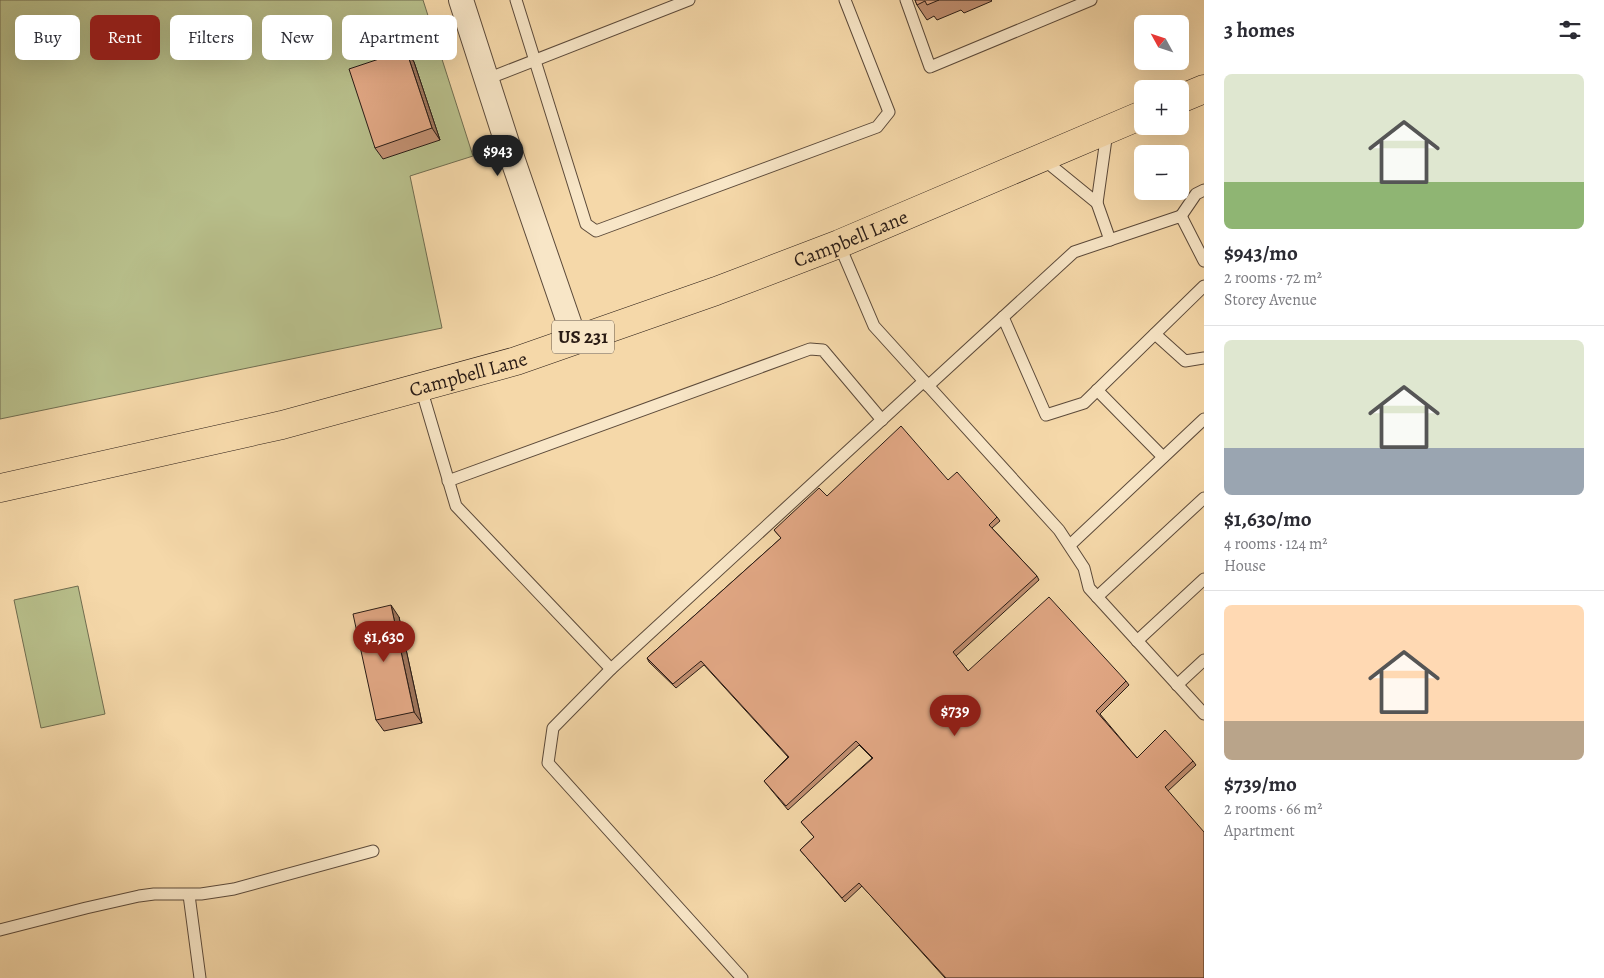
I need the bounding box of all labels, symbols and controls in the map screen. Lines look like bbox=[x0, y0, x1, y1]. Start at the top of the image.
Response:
chip: Buy bbox=[15, 15, 80, 60]
chip: Rent bbox=[90, 15, 160, 60]
chip: Filters bbox=[170, 15, 252, 60]
chip: New bbox=[262, 15, 332, 60]
chip: Apartment bbox=[342, 15, 457, 60]
north arrow bbox=[1134, 15, 1189, 70]
map controls bbox=[1134, 15, 1189, 200]
text: 3 homes bbox=[1224, 16, 1295, 44]
icon: filters bbox=[1556, 16, 1584, 44]
button: + bbox=[1134, 80, 1189, 135]
icon: home bbox=[1359, 107, 1449, 197]
pin: $943 bbox=[468, 134, 528, 177]
text: $943 bbox=[483, 140, 513, 162]
button: − bbox=[1134, 145, 1189, 200]
street label: Campbell Lane bbox=[790, 203, 912, 274]
text: $943/mo bbox=[1224, 239, 1298, 267]
text: 2 rooms · 72 m² bbox=[1224, 267, 1322, 289]
text: Storey Avenue bbox=[1224, 289, 1317, 311]
road number: US 231 bbox=[552, 321, 614, 354]
street label: Campbell Lane bbox=[406, 345, 531, 403]
icon: home bbox=[1359, 372, 1449, 462]
text: $1,630/mo bbox=[1224, 505, 1312, 533]
text: 4 rooms · 124 m² bbox=[1224, 533, 1328, 555]
text: House bbox=[1224, 555, 1266, 577]
pin: $1,630 bbox=[343, 620, 425, 663]
text: $1,630 bbox=[364, 626, 404, 648]
icon: home bbox=[1359, 637, 1449, 727]
pin: $739 bbox=[925, 694, 985, 737]
text: $739 bbox=[941, 700, 969, 722]
text: $739/mo bbox=[1224, 770, 1297, 798]
text: 2 rooms · 66 m² bbox=[1224, 798, 1322, 820]
text: Apartment bbox=[1224, 820, 1295, 842]

